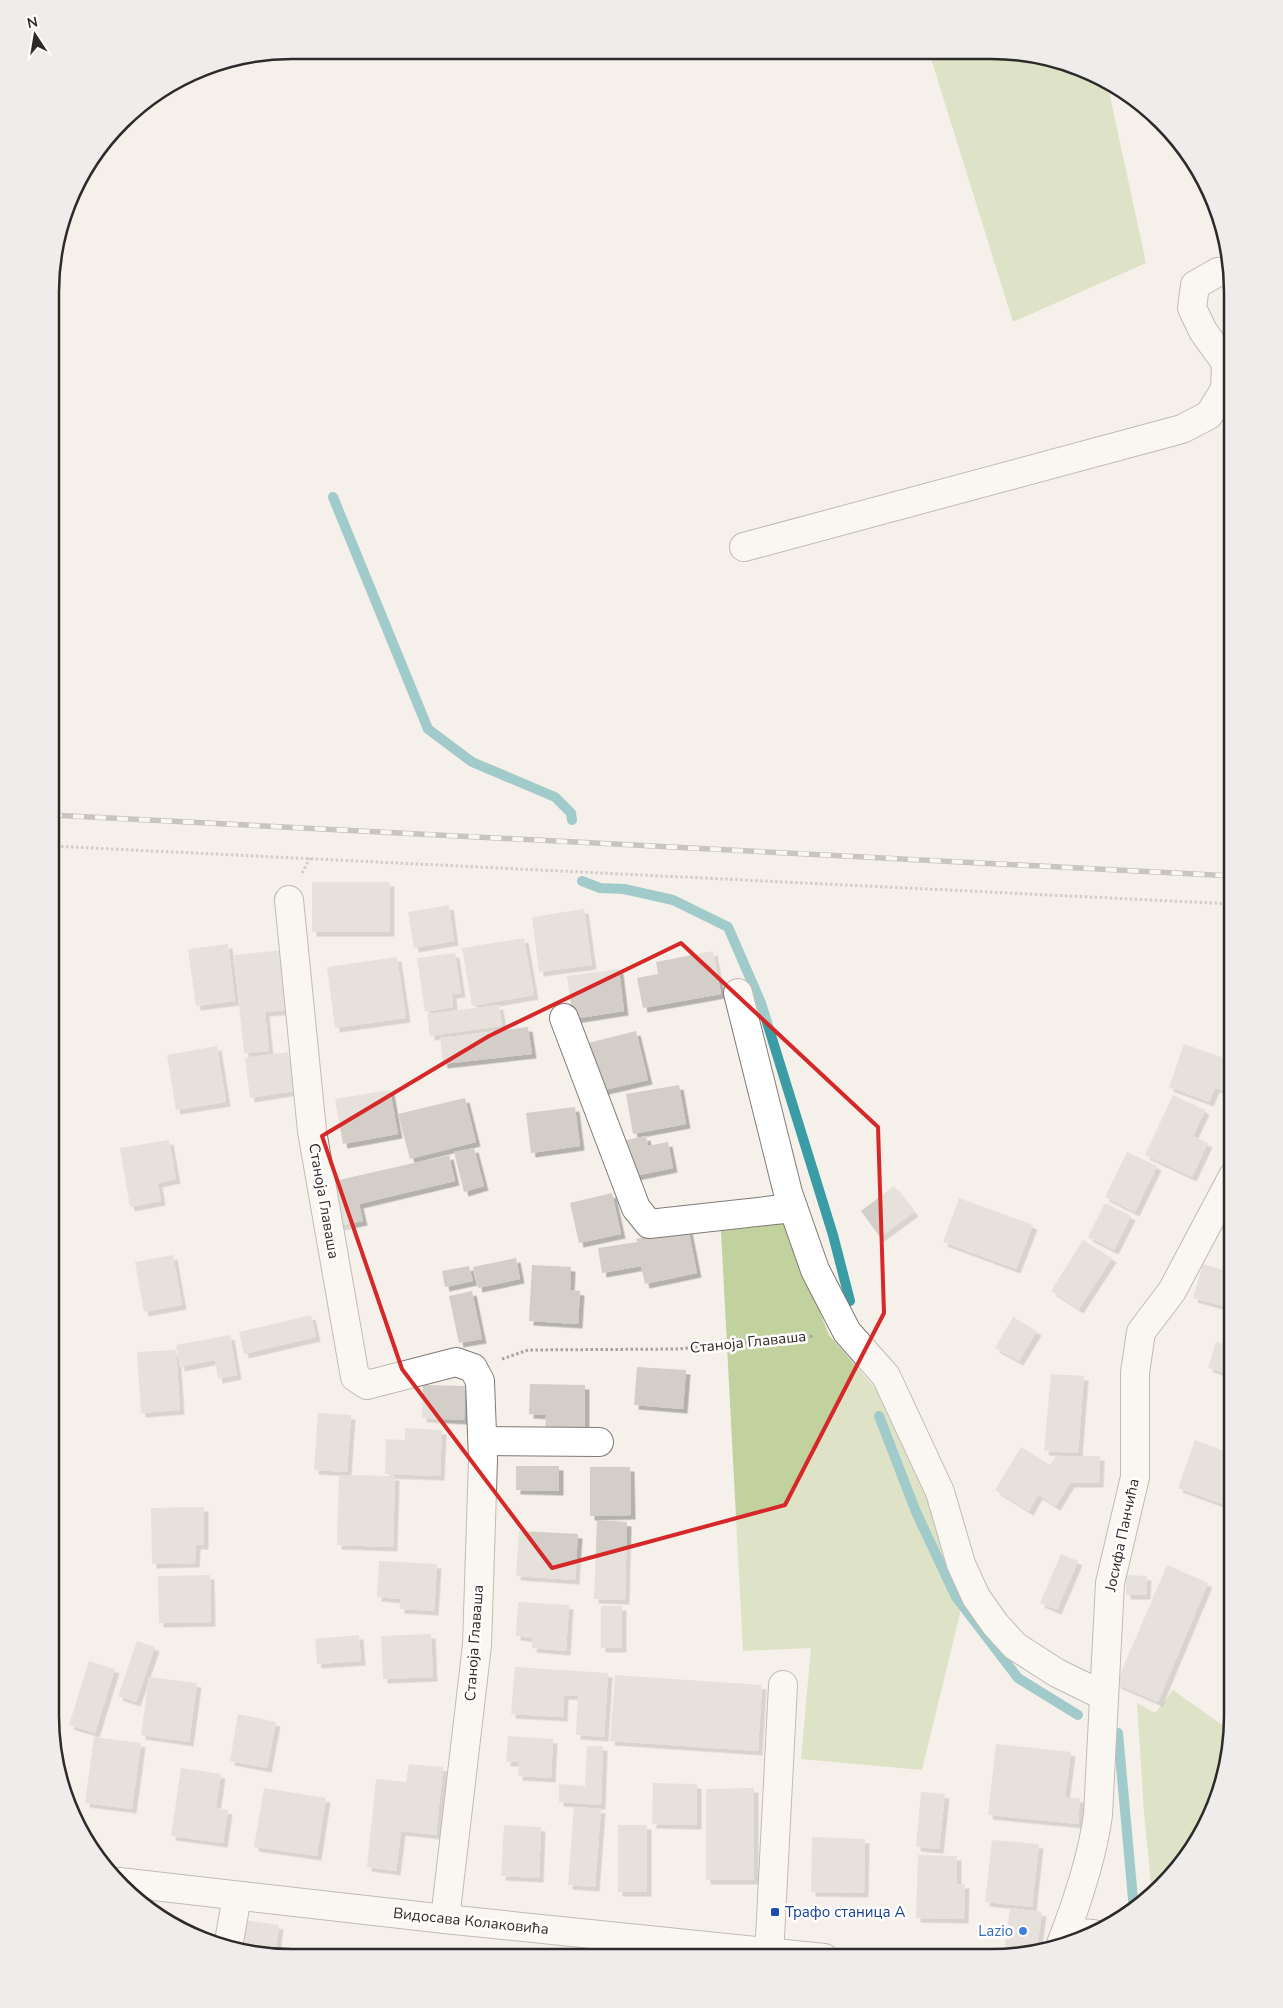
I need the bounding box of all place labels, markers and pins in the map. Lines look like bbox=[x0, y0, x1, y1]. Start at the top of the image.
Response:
place label: Трафо станица А bbox=[785, 1902, 905, 1922]
marker: Трафо станица А bbox=[769, 1906, 781, 1918]
place label: Lazio bbox=[978, 1921, 1013, 1941]
marker: Lazio bbox=[1017, 1925, 1029, 1937]

